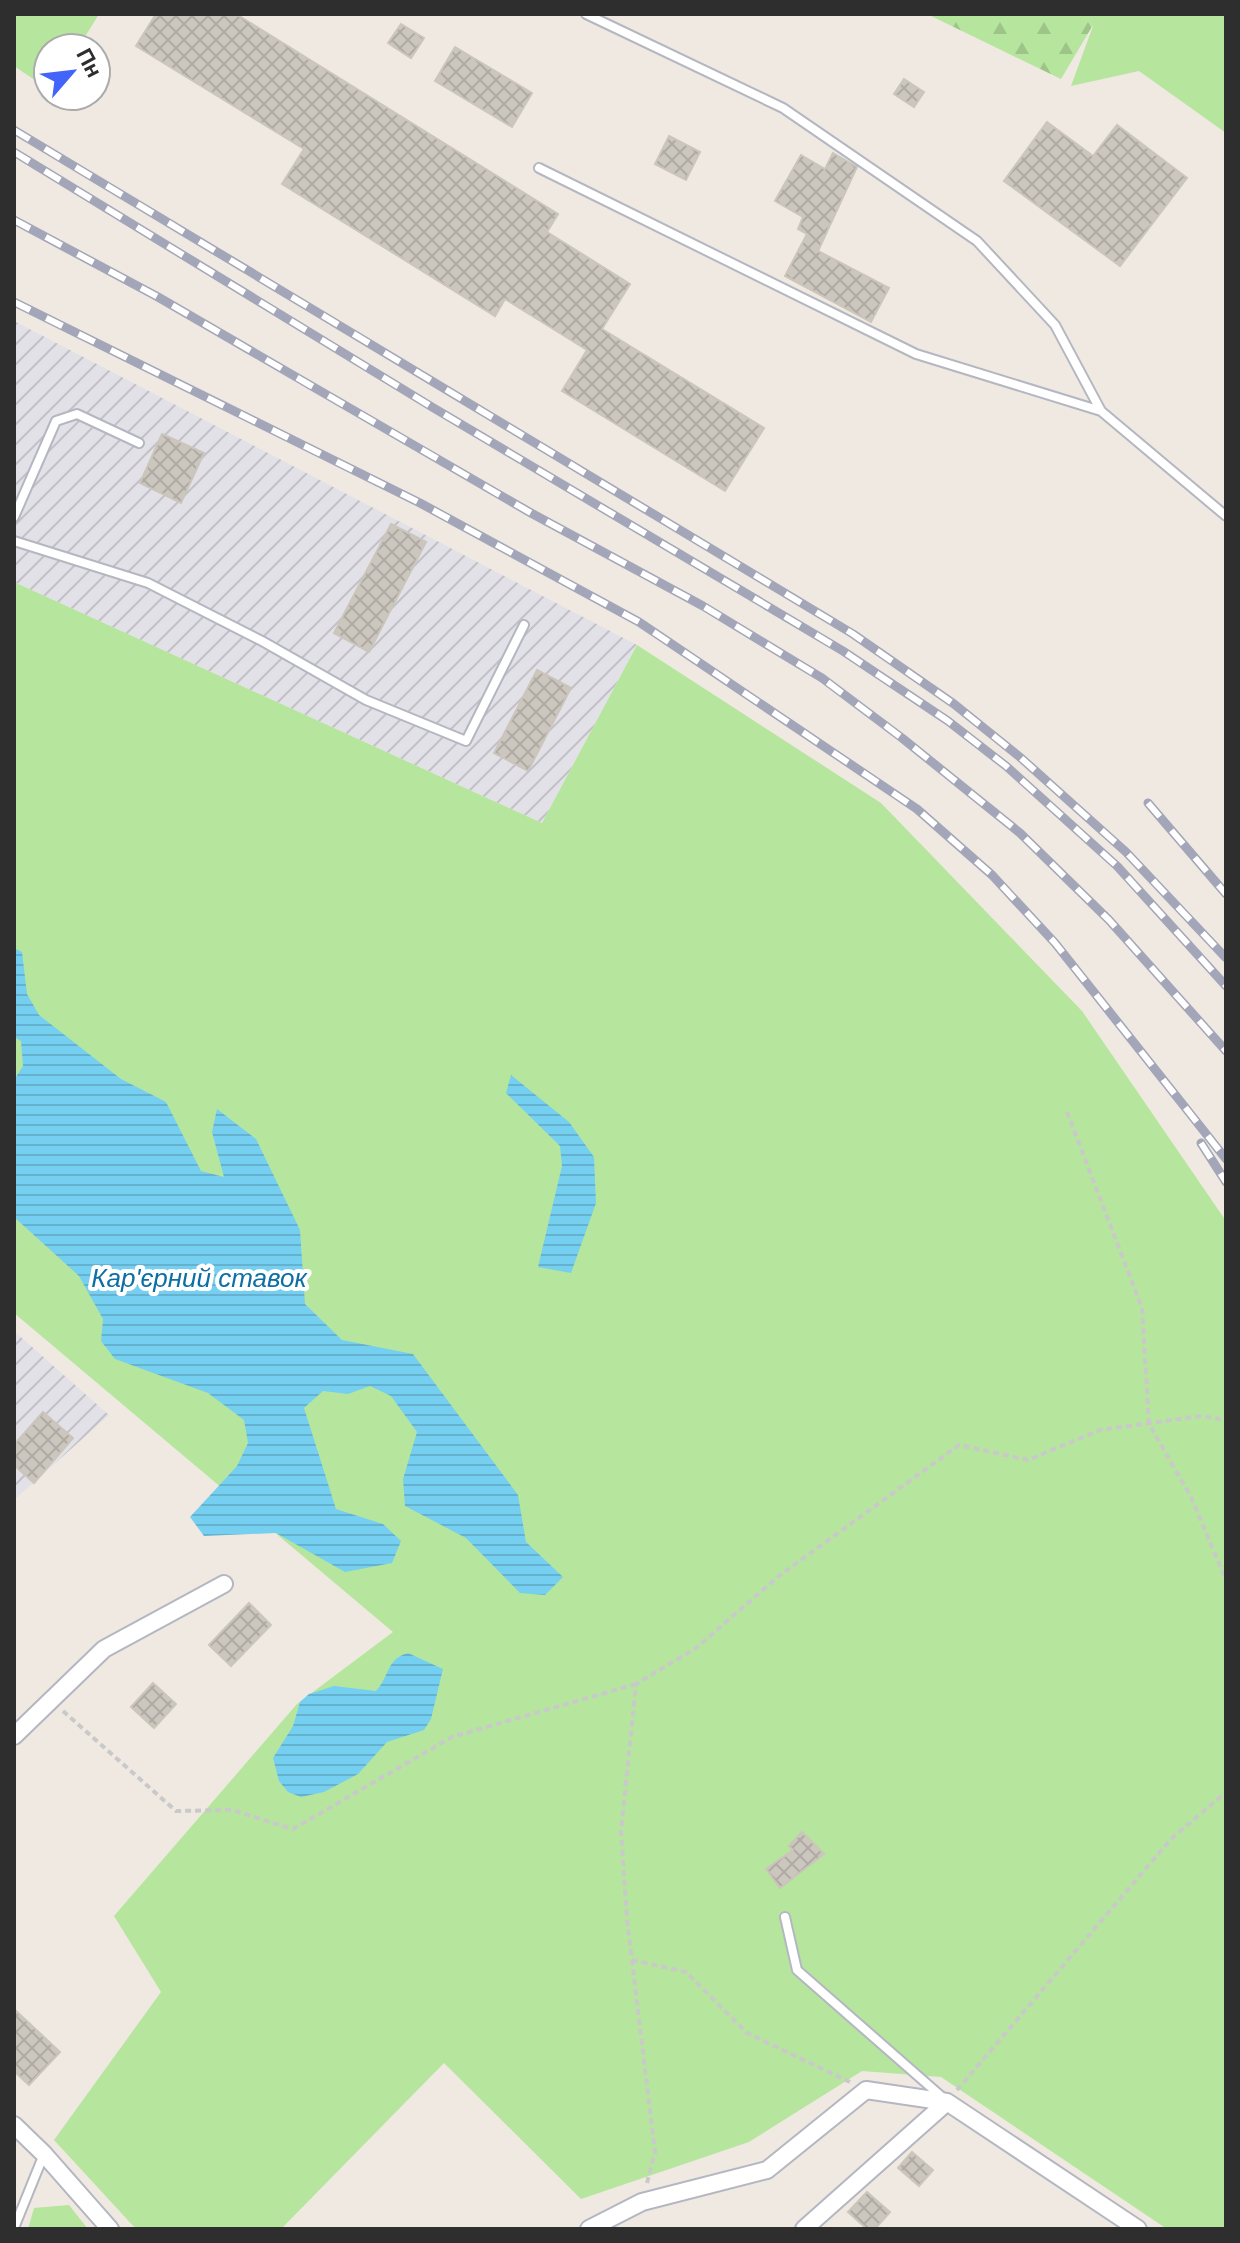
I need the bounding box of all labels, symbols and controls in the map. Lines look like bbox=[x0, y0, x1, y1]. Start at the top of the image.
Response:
north arrow bbox=[32, 32, 112, 112]
text: Пн bbox=[71, 44, 107, 82]
water label: Кар'єрний ставок bbox=[91, 1263, 309, 1293]

